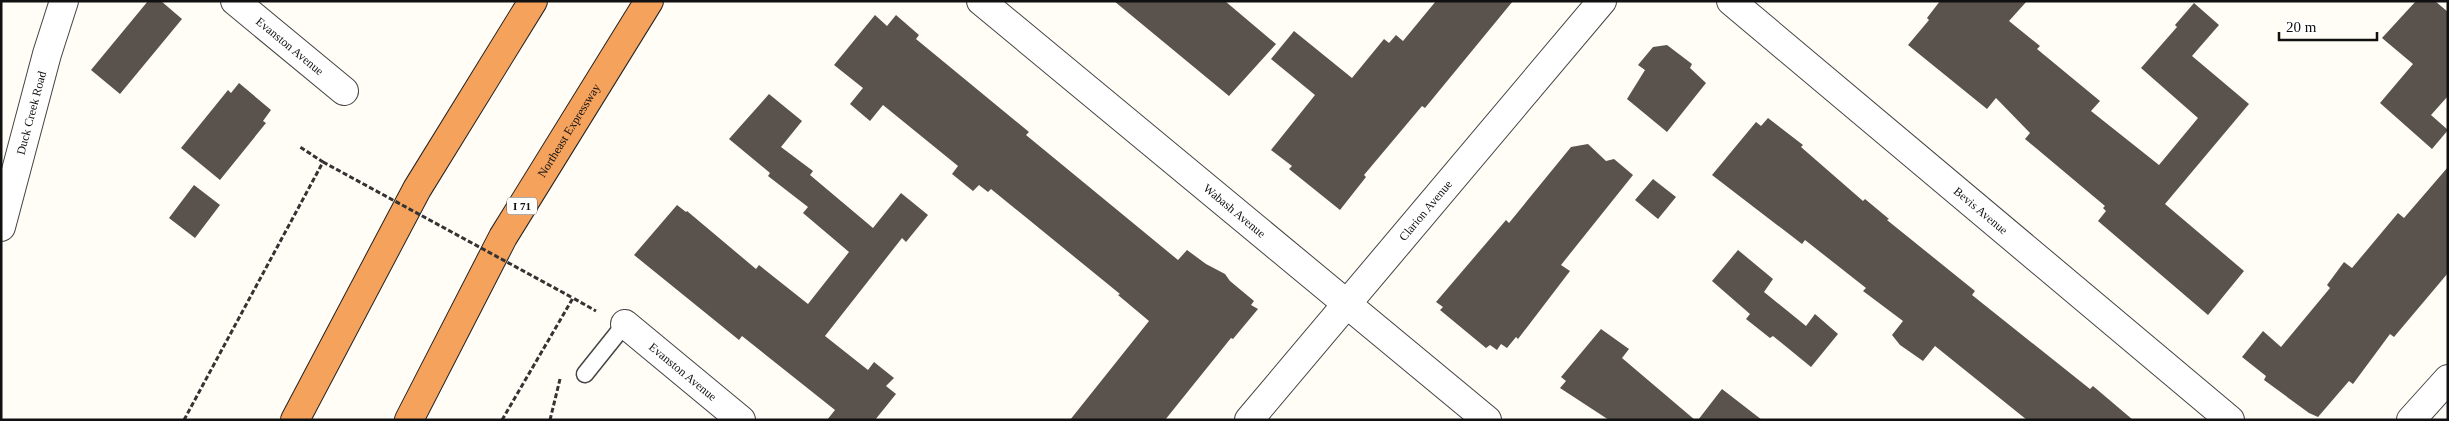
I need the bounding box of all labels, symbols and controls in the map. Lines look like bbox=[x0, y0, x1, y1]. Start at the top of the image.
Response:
scale bar bbox=[2279, 10, 2376, 42]
street label: Evanston Avenue bbox=[253, 14, 326, 78]
text: 20 m bbox=[2286, 19, 2317, 35]
street label: Duck Creek Road bbox=[14, 70, 49, 156]
street label: Northeast Expressway bbox=[535, 81, 603, 180]
street label: Clarion Avenue bbox=[1396, 177, 1455, 244]
street label: Wabash Avenue bbox=[1200, 181, 1268, 241]
street label: Bevis Avenue bbox=[1951, 184, 2010, 237]
road number: I 71 bbox=[507, 198, 537, 215]
street label: Evanston Avenue bbox=[646, 340, 719, 404]

